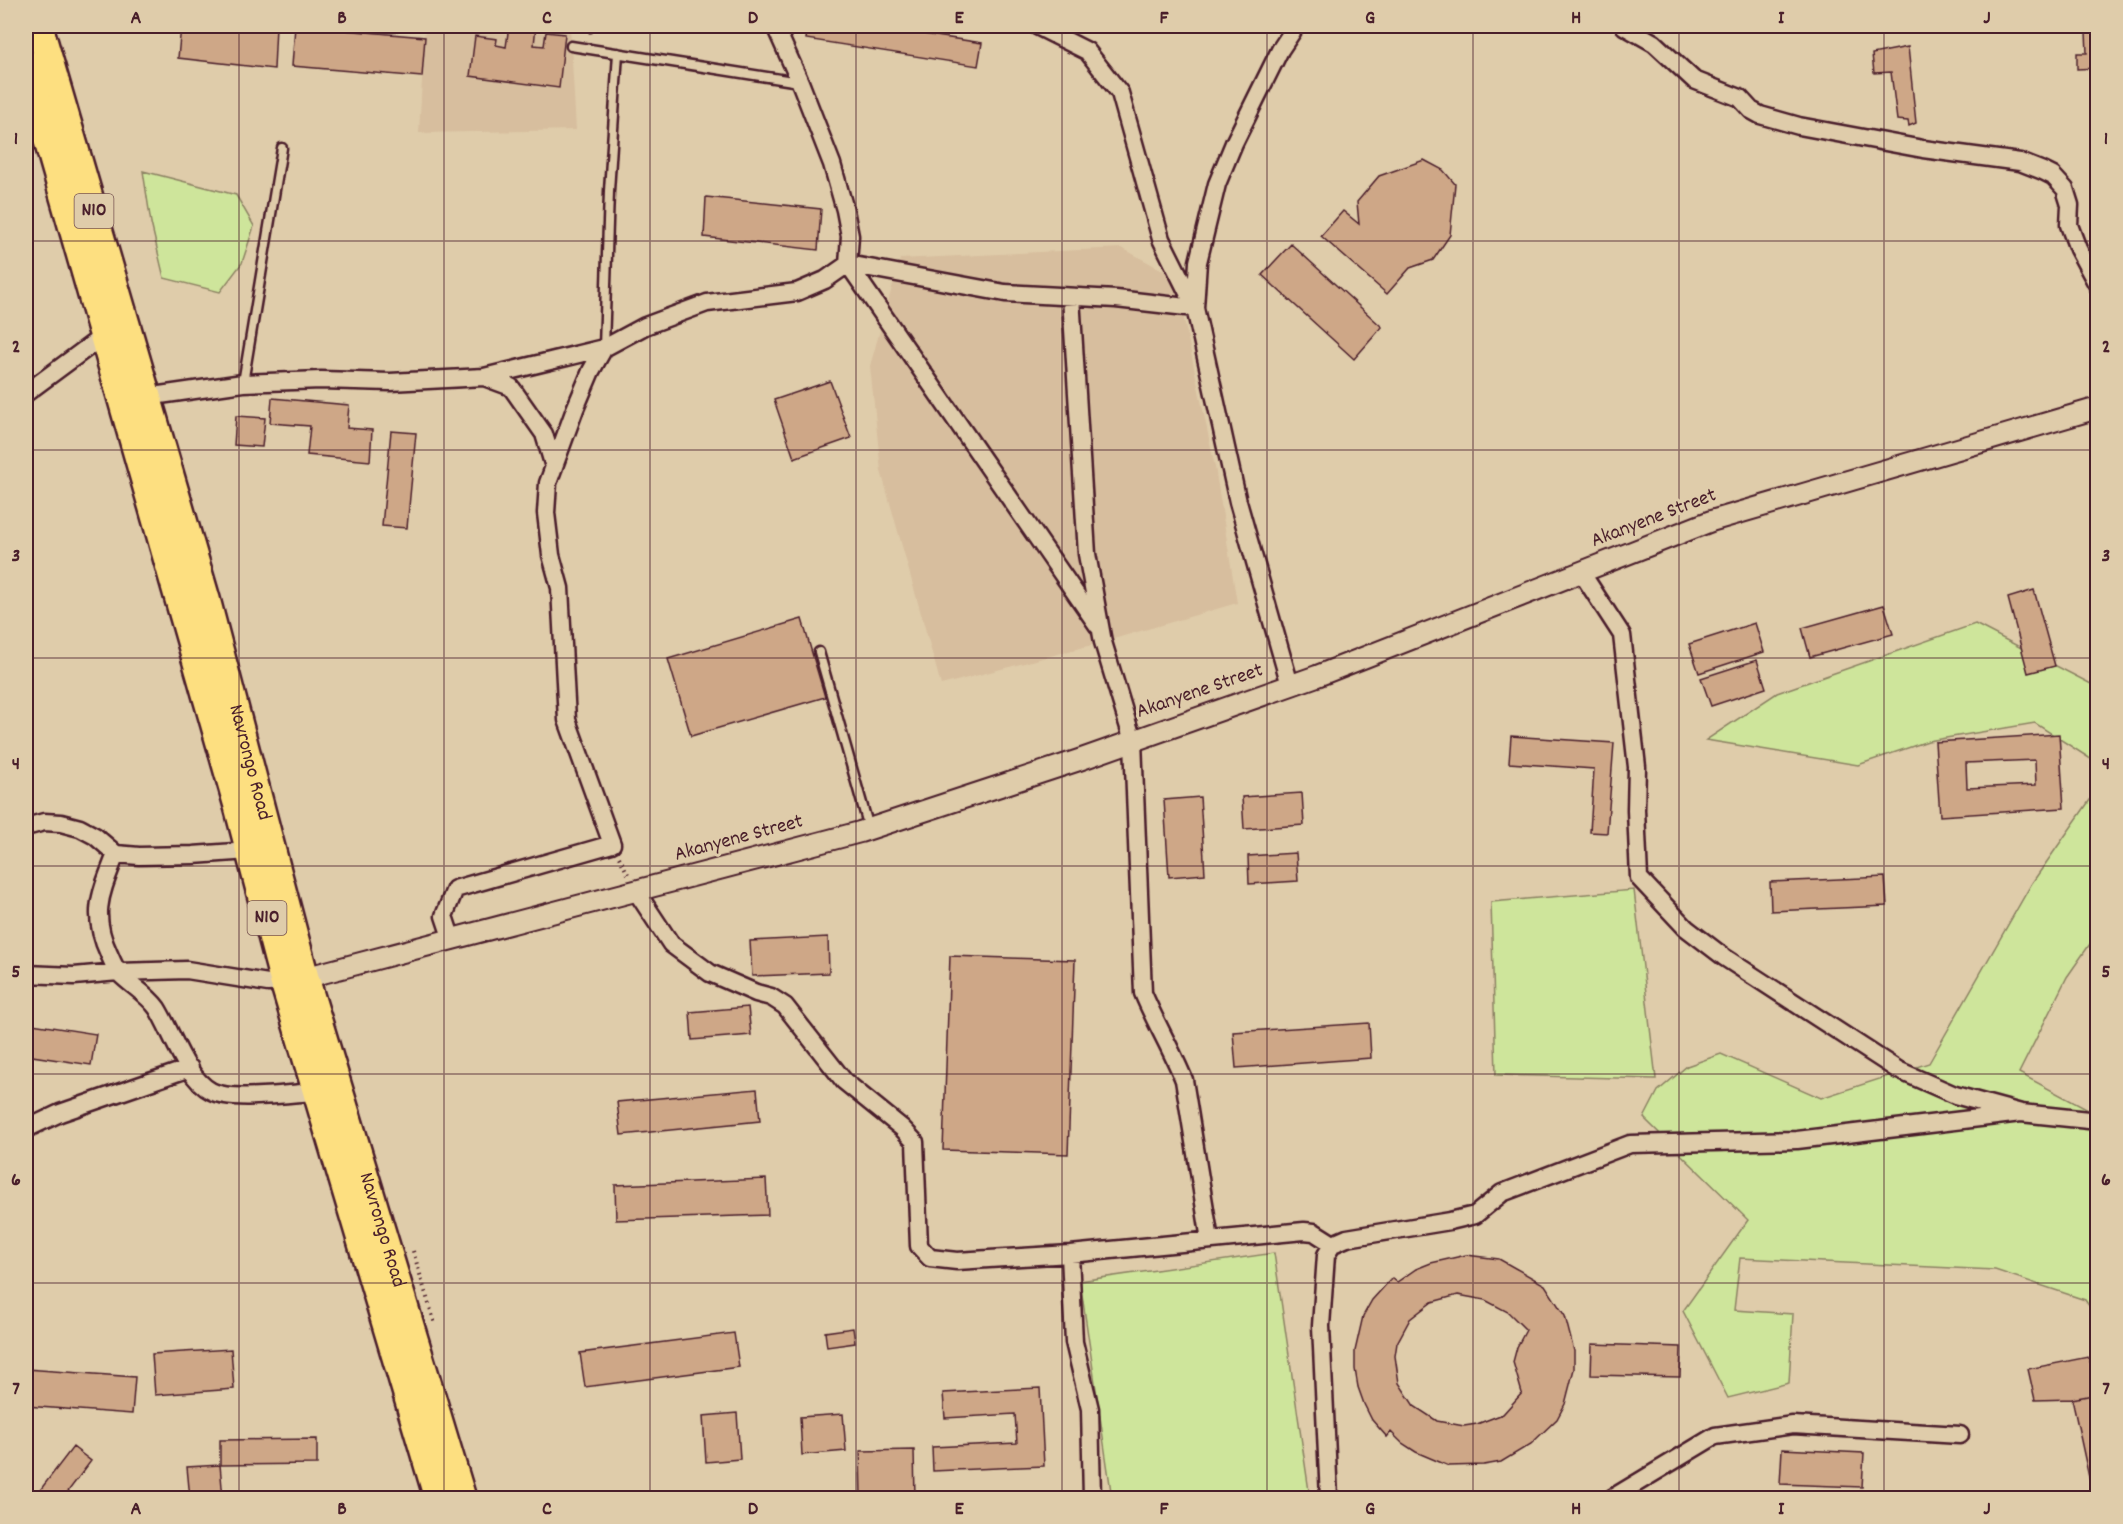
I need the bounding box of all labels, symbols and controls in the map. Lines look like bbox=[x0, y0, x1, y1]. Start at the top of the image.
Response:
text: A bbox=[131, 5, 142, 33]
text: B bbox=[337, 5, 347, 33]
text: C bbox=[542, 5, 552, 33]
text: D bbox=[748, 5, 759, 33]
text: E bbox=[954, 5, 964, 33]
text: F bbox=[1160, 5, 1170, 33]
text: G bbox=[1365, 5, 1375, 33]
text: H bbox=[1571, 5, 1581, 33]
text: I bbox=[1778, 5, 1785, 33]
text: J bbox=[1983, 5, 1991, 33]
text: 1 bbox=[14, 126, 18, 154]
text: 1 bbox=[2104, 126, 2108, 154]
road number: N10 bbox=[74, 194, 113, 228]
text: 2 bbox=[12, 334, 20, 362]
text: 2 bbox=[2102, 334, 2110, 362]
street label: Akanyene Street bbox=[1587, 481, 1721, 557]
text: 3 bbox=[12, 543, 20, 571]
text: 3 bbox=[2102, 543, 2110, 571]
street label: Akanyene Street bbox=[1133, 656, 1268, 728]
street label: Navrongo Road bbox=[219, 702, 278, 824]
text: 4 bbox=[12, 751, 20, 779]
text: 4 bbox=[2102, 751, 2110, 779]
street label: Akanyene Street bbox=[671, 807, 807, 871]
road number: N10 bbox=[248, 901, 286, 935]
text: 5 bbox=[11, 959, 21, 987]
text: 5 bbox=[2101, 959, 2111, 987]
text: 6 bbox=[11, 1167, 21, 1195]
text: 6 bbox=[2101, 1167, 2111, 1195]
street label: Navrongo Road bbox=[350, 1169, 413, 1291]
text: 7 bbox=[12, 1376, 20, 1404]
text: 7 bbox=[2102, 1376, 2110, 1404]
text: A bbox=[131, 1496, 142, 1524]
text: B bbox=[337, 1496, 347, 1524]
text: C bbox=[542, 1496, 552, 1524]
text: D bbox=[748, 1496, 759, 1524]
text: E bbox=[954, 1496, 964, 1524]
text: F bbox=[1160, 1496, 1170, 1524]
text: G bbox=[1365, 1496, 1375, 1524]
text: H bbox=[1571, 1496, 1581, 1524]
text: I bbox=[1778, 1496, 1785, 1524]
text: J bbox=[1983, 1496, 1991, 1524]

